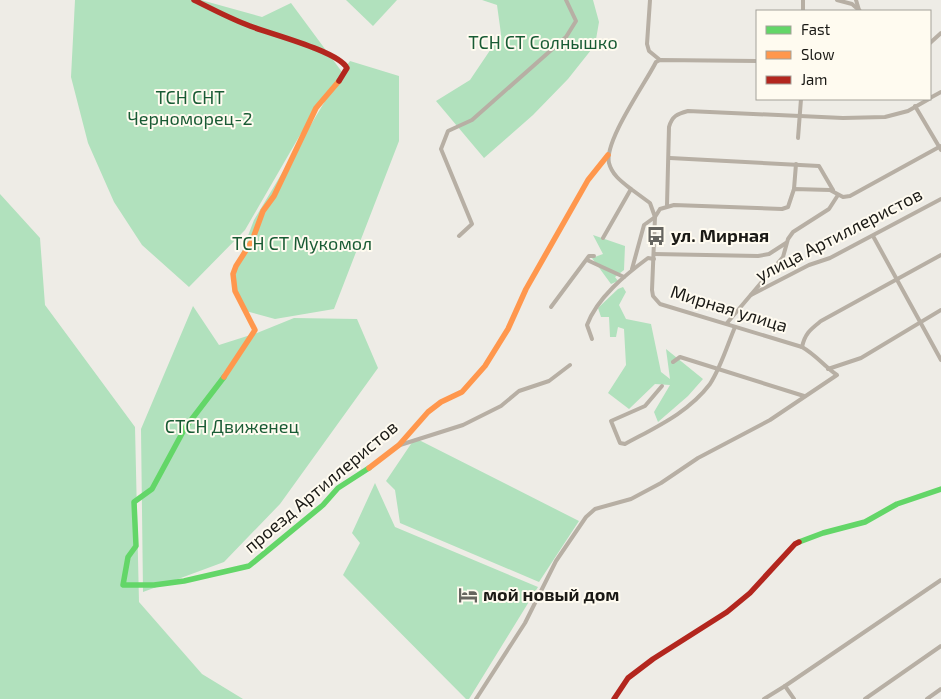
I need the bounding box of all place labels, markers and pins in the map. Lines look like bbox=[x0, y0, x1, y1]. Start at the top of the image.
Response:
place label: ул. Мирная bbox=[671, 224, 769, 246]
bus stop icon: ул. Мирная bbox=[645, 225, 667, 247]
place label: мой новый дом bbox=[483, 583, 619, 605]
hotel icon: мой новый дом bbox=[457, 584, 479, 606]

